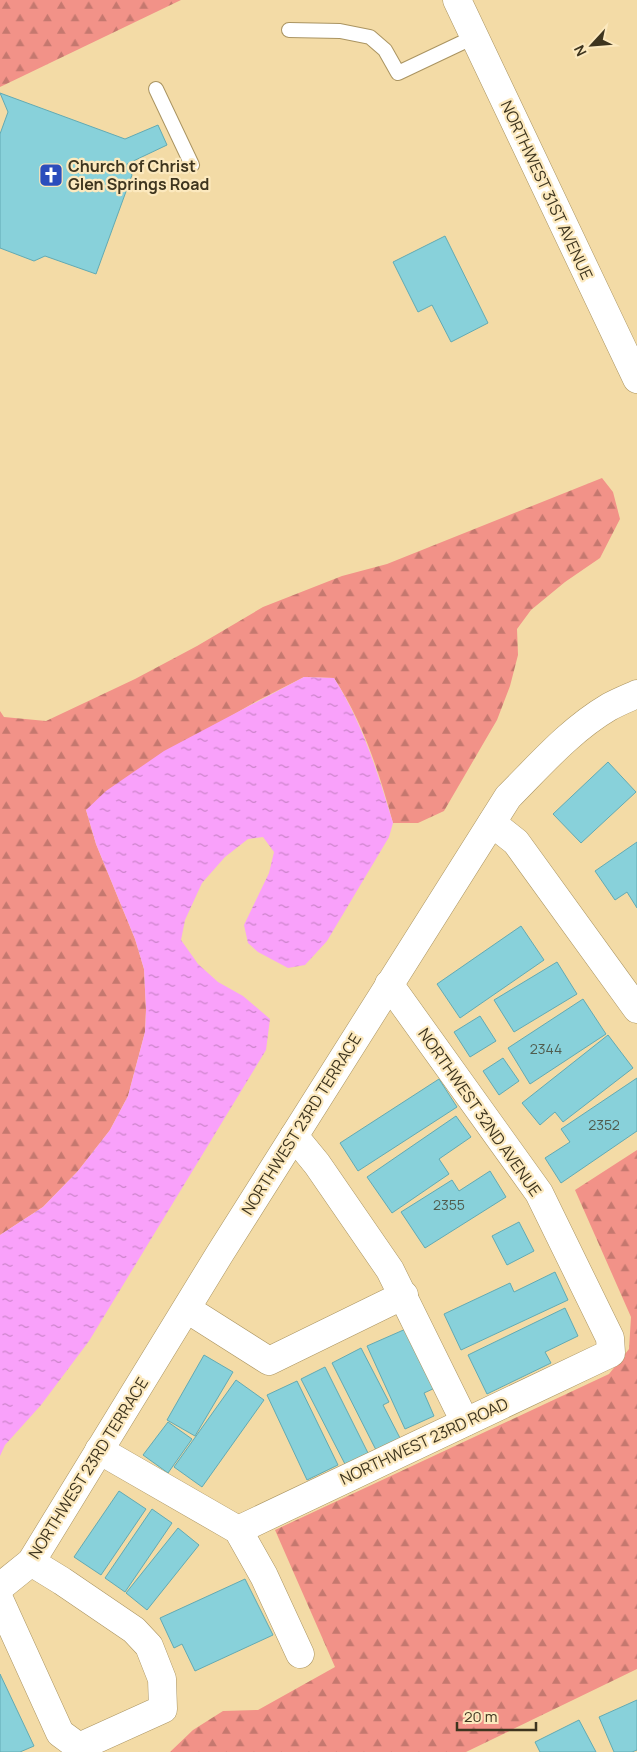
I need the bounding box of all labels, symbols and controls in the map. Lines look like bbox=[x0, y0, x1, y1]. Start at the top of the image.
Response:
north arrow bbox=[567, 20, 617, 70]
text: N bbox=[569, 42, 591, 60]
street label: NORTHWEST 31ST AVENUE bbox=[496, 97, 598, 283]
place label: Church of Christ Glen Springs Road bbox=[68, 155, 209, 195]
church icon: Church of Christ Glen Springs Road bbox=[38, 162, 64, 188]
street label: NORTHWEST 32ND AVENUE bbox=[413, 1023, 547, 1201]
street label: NORTHWEST 23RD TERRACE bbox=[236, 1029, 366, 1219]
house number: 2344 bbox=[530, 1039, 562, 1058]
house number: 2352 bbox=[588, 1115, 620, 1134]
house number: 2355 bbox=[433, 1195, 465, 1214]
street label: NORTHWEST 23RD TERRACE bbox=[23, 1373, 153, 1563]
street label: NORTHWEST 23RD ROAD bbox=[336, 1392, 512, 1490]
scale bar bbox=[457, 1700, 536, 1732]
text: 20 m bbox=[464, 1706, 497, 1727]

